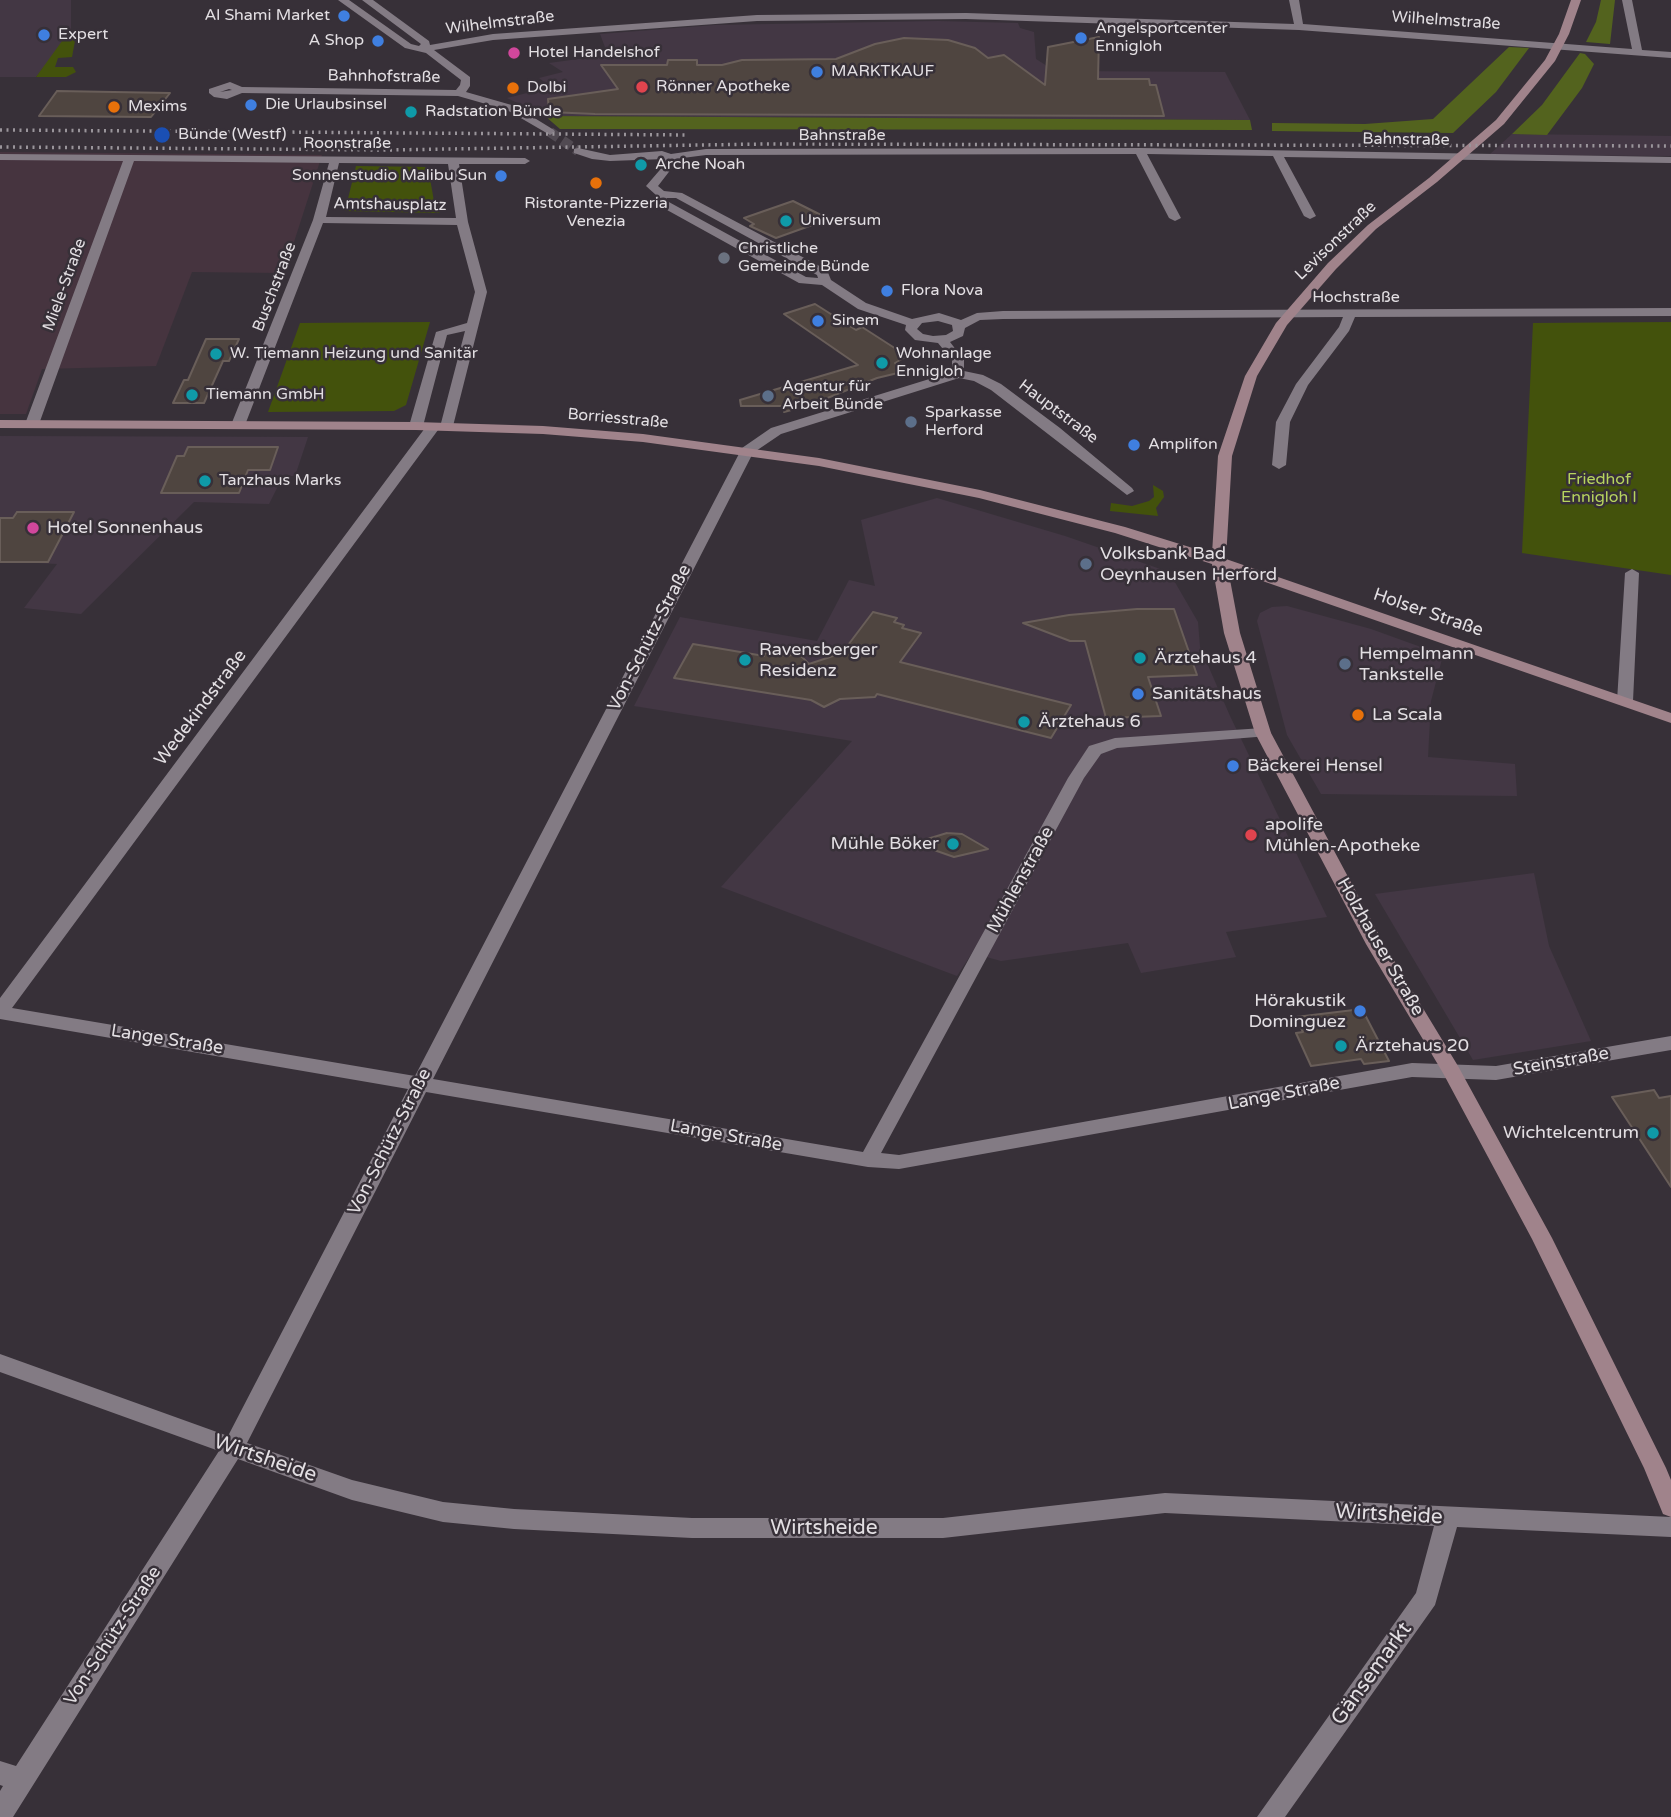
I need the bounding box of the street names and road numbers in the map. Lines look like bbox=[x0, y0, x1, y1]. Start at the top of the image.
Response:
street label: Wilhelmstraße bbox=[445, 7, 555, 39]
street label: Wilhelmstraße bbox=[1391, 8, 1501, 34]
street label: Bahnhofstraße bbox=[327, 66, 441, 88]
street label: Bahnstraße bbox=[798, 126, 886, 146]
street label: Bahnstraße bbox=[1362, 130, 1450, 150]
street label: Roonstraße bbox=[303, 134, 391, 154]
street label: Amtshausplatz bbox=[333, 194, 447, 216]
street label: Levisonstraße bbox=[1291, 197, 1381, 285]
street label: Miele-Straße bbox=[39, 236, 91, 334]
street label: Buschstraße bbox=[249, 240, 301, 334]
street label: Hochstraße bbox=[1312, 288, 1400, 308]
street label: Hauptstraße bbox=[1014, 376, 1102, 448]
street label: Borriesstraße bbox=[567, 405, 669, 433]
street label: Von-Schütz-Straße bbox=[604, 561, 696, 715]
street label: Holser Straße bbox=[1370, 584, 1486, 642]
street label: Wedekindstraße bbox=[150, 646, 252, 770]
street label: Mühlenstraße bbox=[983, 823, 1059, 937]
street label: Holzhauser Straße bbox=[1332, 874, 1428, 1020]
street label: Lange Straße bbox=[109, 1020, 225, 1060]
street label: Steinstraße bbox=[1512, 1043, 1610, 1081]
street label: Von-Schütz-Straße bbox=[344, 1065, 436, 1219]
street label: Lange Straße bbox=[1226, 1073, 1342, 1115]
street label: Lange Straße bbox=[668, 1116, 784, 1156]
street label: Wirtsheide bbox=[210, 1430, 320, 1488]
street label: Wirtsheide bbox=[1335, 1500, 1443, 1530]
street label: Wirtsheide bbox=[770, 1515, 878, 1541]
street label: Von-Schütz-Straße bbox=[60, 1562, 166, 1710]
street label: Gänsemarkt bbox=[1326, 1618, 1418, 1730]

